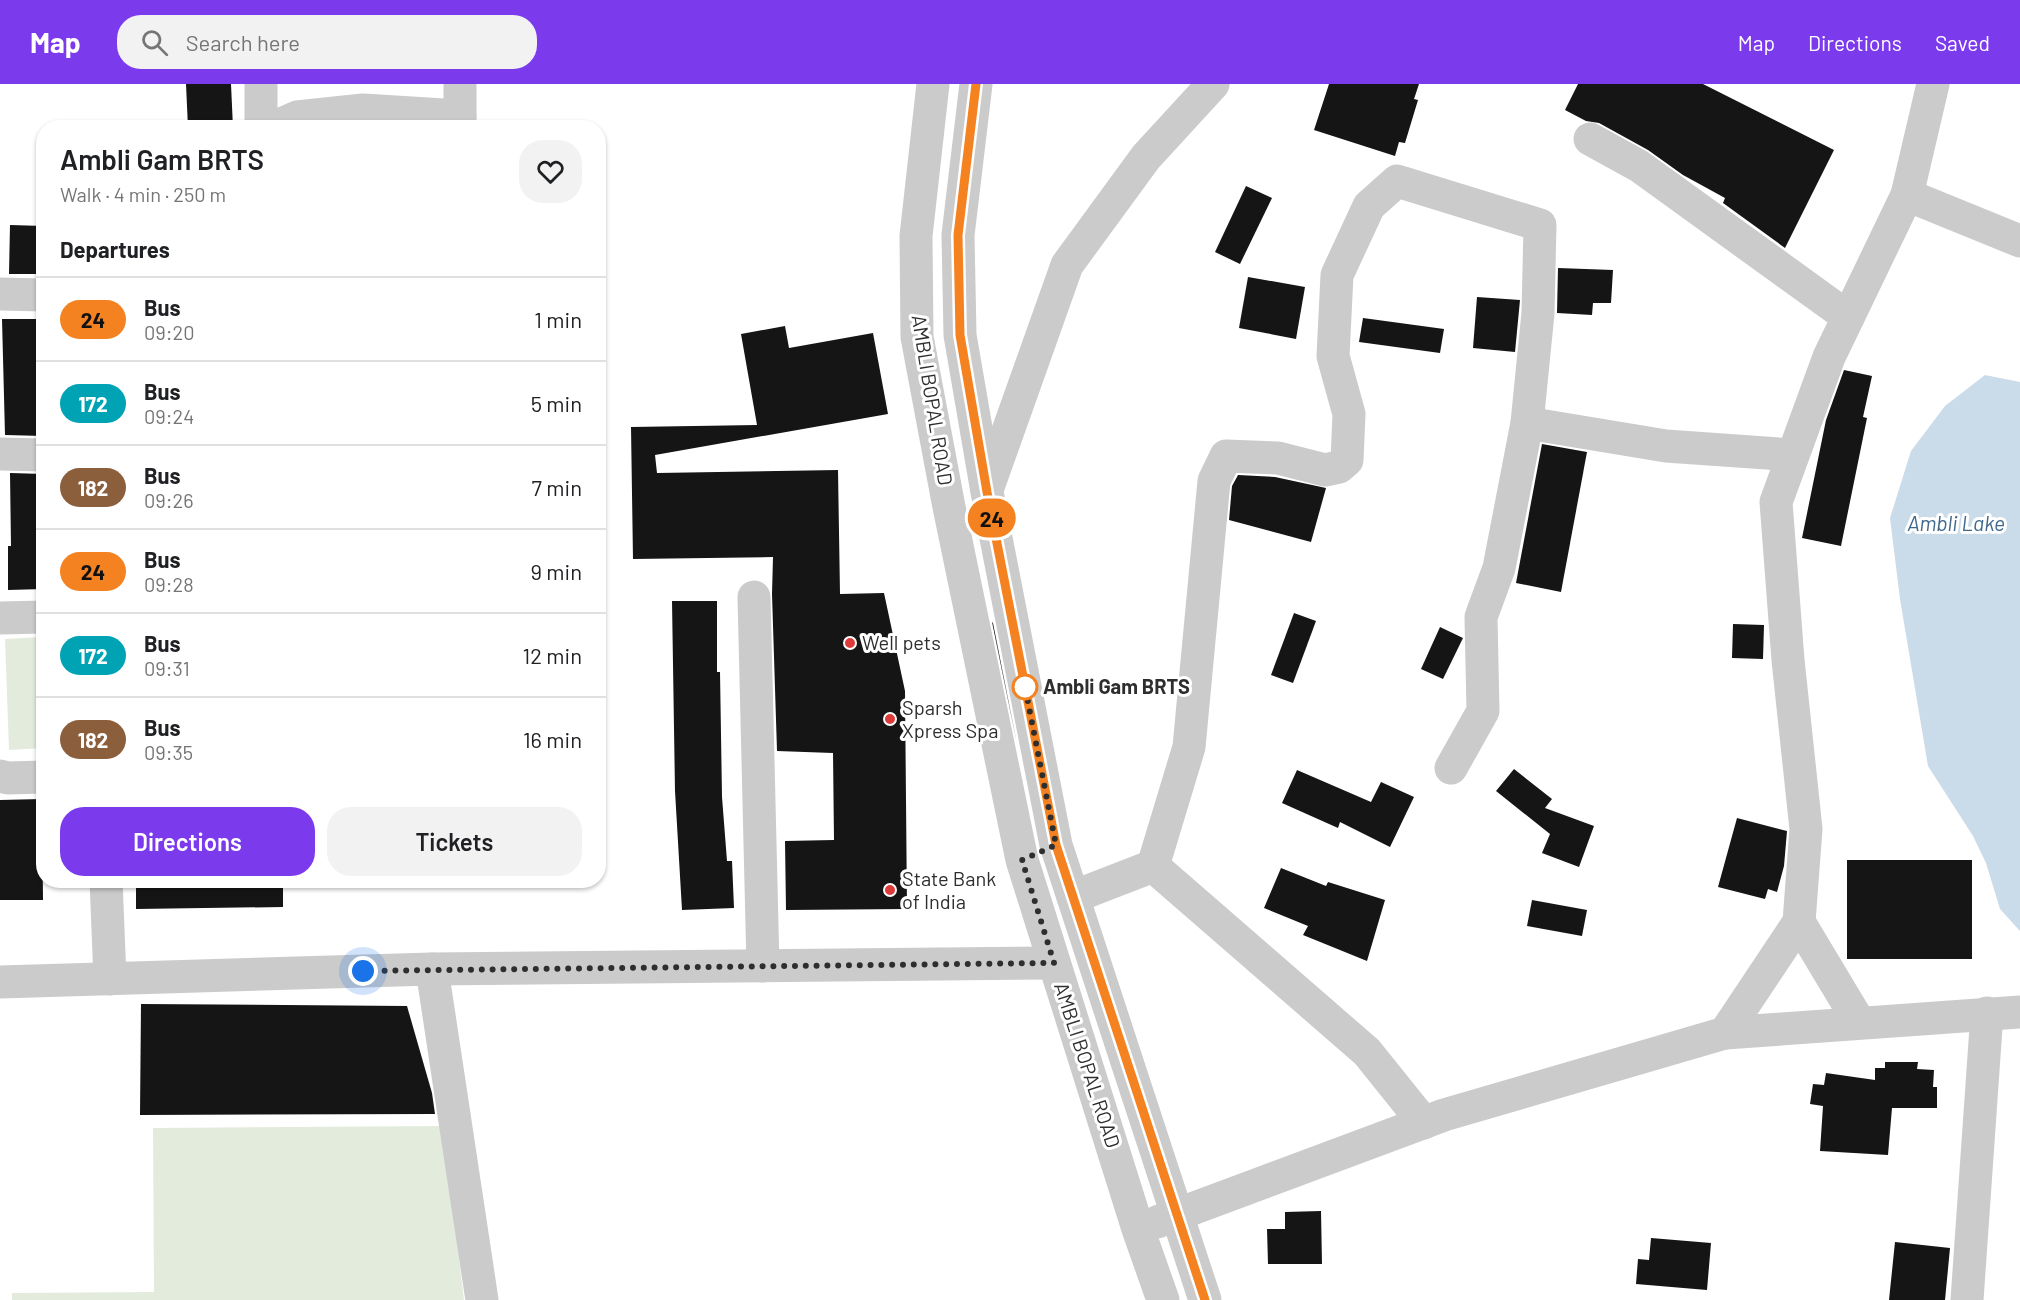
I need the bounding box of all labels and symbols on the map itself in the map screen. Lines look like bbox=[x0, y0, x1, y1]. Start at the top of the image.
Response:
street label: AMBLI BOPAL ROAD bbox=[908, 313, 958, 487]
line badge: 24 bbox=[965, 498, 1019, 538]
water label: Ambli Lake bbox=[1907, 510, 2005, 535]
place label: Well pets bbox=[862, 630, 941, 654]
marker: Well pets bbox=[843, 636, 857, 650]
marker: Ambli Gam BRTS bbox=[1012, 674, 1038, 700]
place label: Ambli Gam BRTS bbox=[1043, 674, 1190, 698]
place label: Sparsh Xpress Spa bbox=[902, 695, 998, 742]
marker: Sparsh Xpress Spa bbox=[883, 712, 897, 726]
place label: State Bank of India bbox=[902, 866, 996, 913]
marker: State Bank of India bbox=[883, 883, 897, 897]
your location bbox=[348, 956, 378, 986]
street label: AMBLI BOPAL ROAD bbox=[1050, 979, 1126, 1150]

